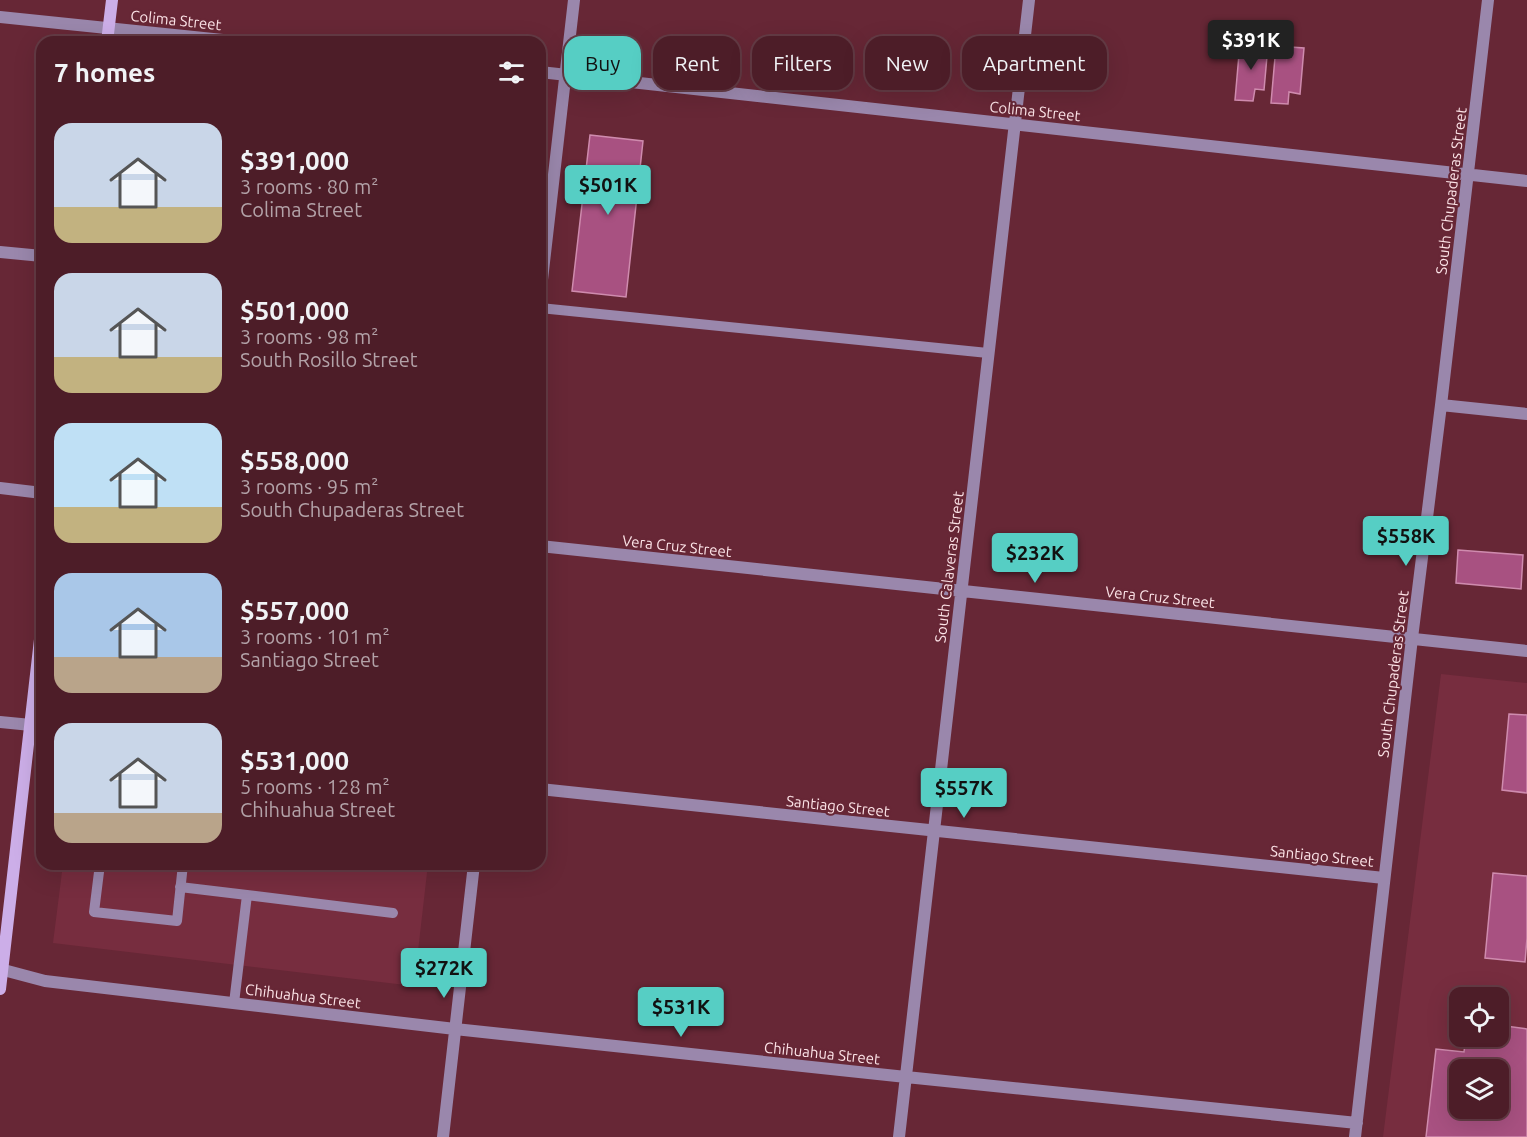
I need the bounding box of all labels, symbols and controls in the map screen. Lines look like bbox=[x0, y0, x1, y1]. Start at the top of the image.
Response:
street label: Colima Street bbox=[130, 7, 222, 33]
pin: $391K bbox=[1209, 20, 1293, 71]
text: $391K bbox=[1222, 28, 1280, 51]
chip: Buy bbox=[564, 36, 641, 90]
chip: Rent bbox=[653, 36, 740, 90]
chip: Filters bbox=[752, 36, 853, 90]
chip: New bbox=[865, 36, 950, 90]
chip: Apartment bbox=[962, 36, 1107, 90]
icon: filters bbox=[495, 56, 528, 89]
text: 7 homes bbox=[54, 58, 155, 87]
street label: Colima Street bbox=[989, 98, 1081, 124]
street label: South Chupaderas Street bbox=[1432, 106, 1470, 275]
text: $391,000 bbox=[240, 146, 349, 175]
icon: home bbox=[102, 147, 174, 219]
pin: $501K bbox=[566, 165, 650, 216]
text: $501K bbox=[579, 173, 637, 196]
text: 3 rooms · 80 m² bbox=[240, 175, 378, 198]
text: Colima Street bbox=[240, 198, 362, 221]
text: $501,000 bbox=[240, 296, 349, 325]
icon: home bbox=[102, 297, 174, 369]
text: 3 rooms · 98 m² bbox=[240, 325, 378, 348]
text: South Rosillo Street bbox=[240, 348, 418, 371]
text: $558,000 bbox=[240, 446, 349, 475]
icon: home bbox=[102, 447, 174, 519]
text: 3 rooms · 95 m² bbox=[240, 475, 378, 498]
street label: South Calaveras Street bbox=[931, 490, 967, 644]
text: South Chupaderas Street bbox=[240, 498, 464, 521]
pin: $558K bbox=[1364, 516, 1448, 567]
text: $558K bbox=[1377, 524, 1435, 547]
street label: Vera Cruz Street bbox=[622, 532, 733, 560]
pin: $232K bbox=[993, 533, 1077, 584]
text: $232K bbox=[1006, 541, 1064, 564]
street label: Vera Cruz Street bbox=[1105, 583, 1216, 611]
street label: South Chupaderas Street bbox=[1374, 589, 1412, 758]
text: $557,000 bbox=[240, 596, 349, 625]
icon: home bbox=[102, 597, 174, 669]
text: 3 rooms · 101 m² bbox=[240, 625, 390, 648]
text: Santiago Street bbox=[240, 648, 379, 671]
text: $531,000 bbox=[240, 746, 349, 775]
icon: home bbox=[102, 747, 174, 819]
pin: $557K bbox=[922, 768, 1006, 819]
text: 5 rooms · 128 m² bbox=[240, 775, 390, 798]
text: $557K bbox=[935, 776, 993, 799]
street label: Santiago Street bbox=[785, 792, 891, 820]
text: Chihuahua Street bbox=[240, 798, 395, 821]
street label: Santiago Street bbox=[1269, 842, 1375, 870]
pin: $272K bbox=[402, 948, 486, 999]
text: $272K bbox=[415, 956, 473, 979]
street label: Chihuahua Street bbox=[244, 980, 362, 1012]
pin: $531K bbox=[639, 987, 723, 1038]
map controls bbox=[1449, 987, 1509, 1119]
button: locate bbox=[1449, 987, 1509, 1047]
text: $531K bbox=[652, 995, 710, 1018]
street label: Chihuahua Street bbox=[763, 1038, 881, 1068]
button: layers bbox=[1449, 1059, 1509, 1119]

